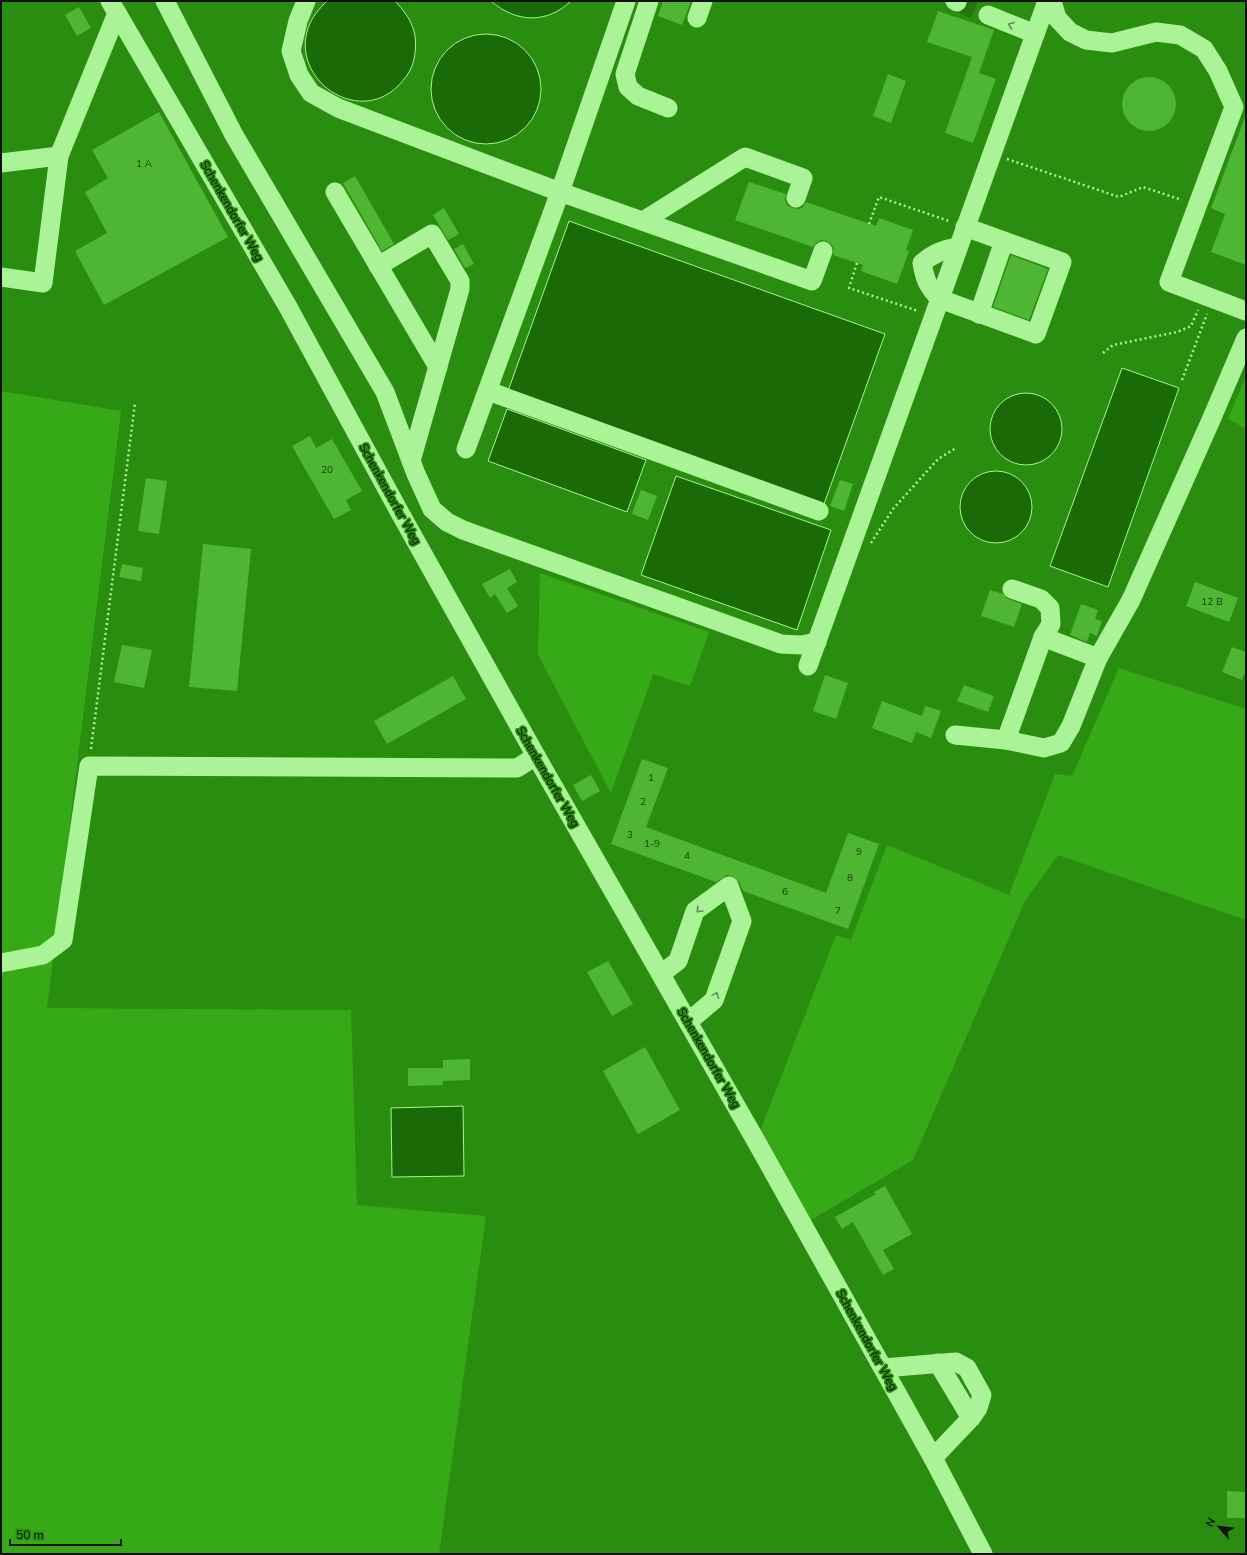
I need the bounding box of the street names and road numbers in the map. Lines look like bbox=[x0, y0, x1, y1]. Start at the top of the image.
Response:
street label: Schenkendorfer Weg bbox=[197, 158, 267, 264]
street label: Schenkendorfer Weg bbox=[355, 440, 425, 548]
street label: Schenkendorfer Weg bbox=[513, 724, 583, 830]
street label: Schenkendorfer Weg bbox=[674, 1005, 744, 1111]
street label: Schenkendorfer Weg bbox=[832, 1286, 902, 1394]

